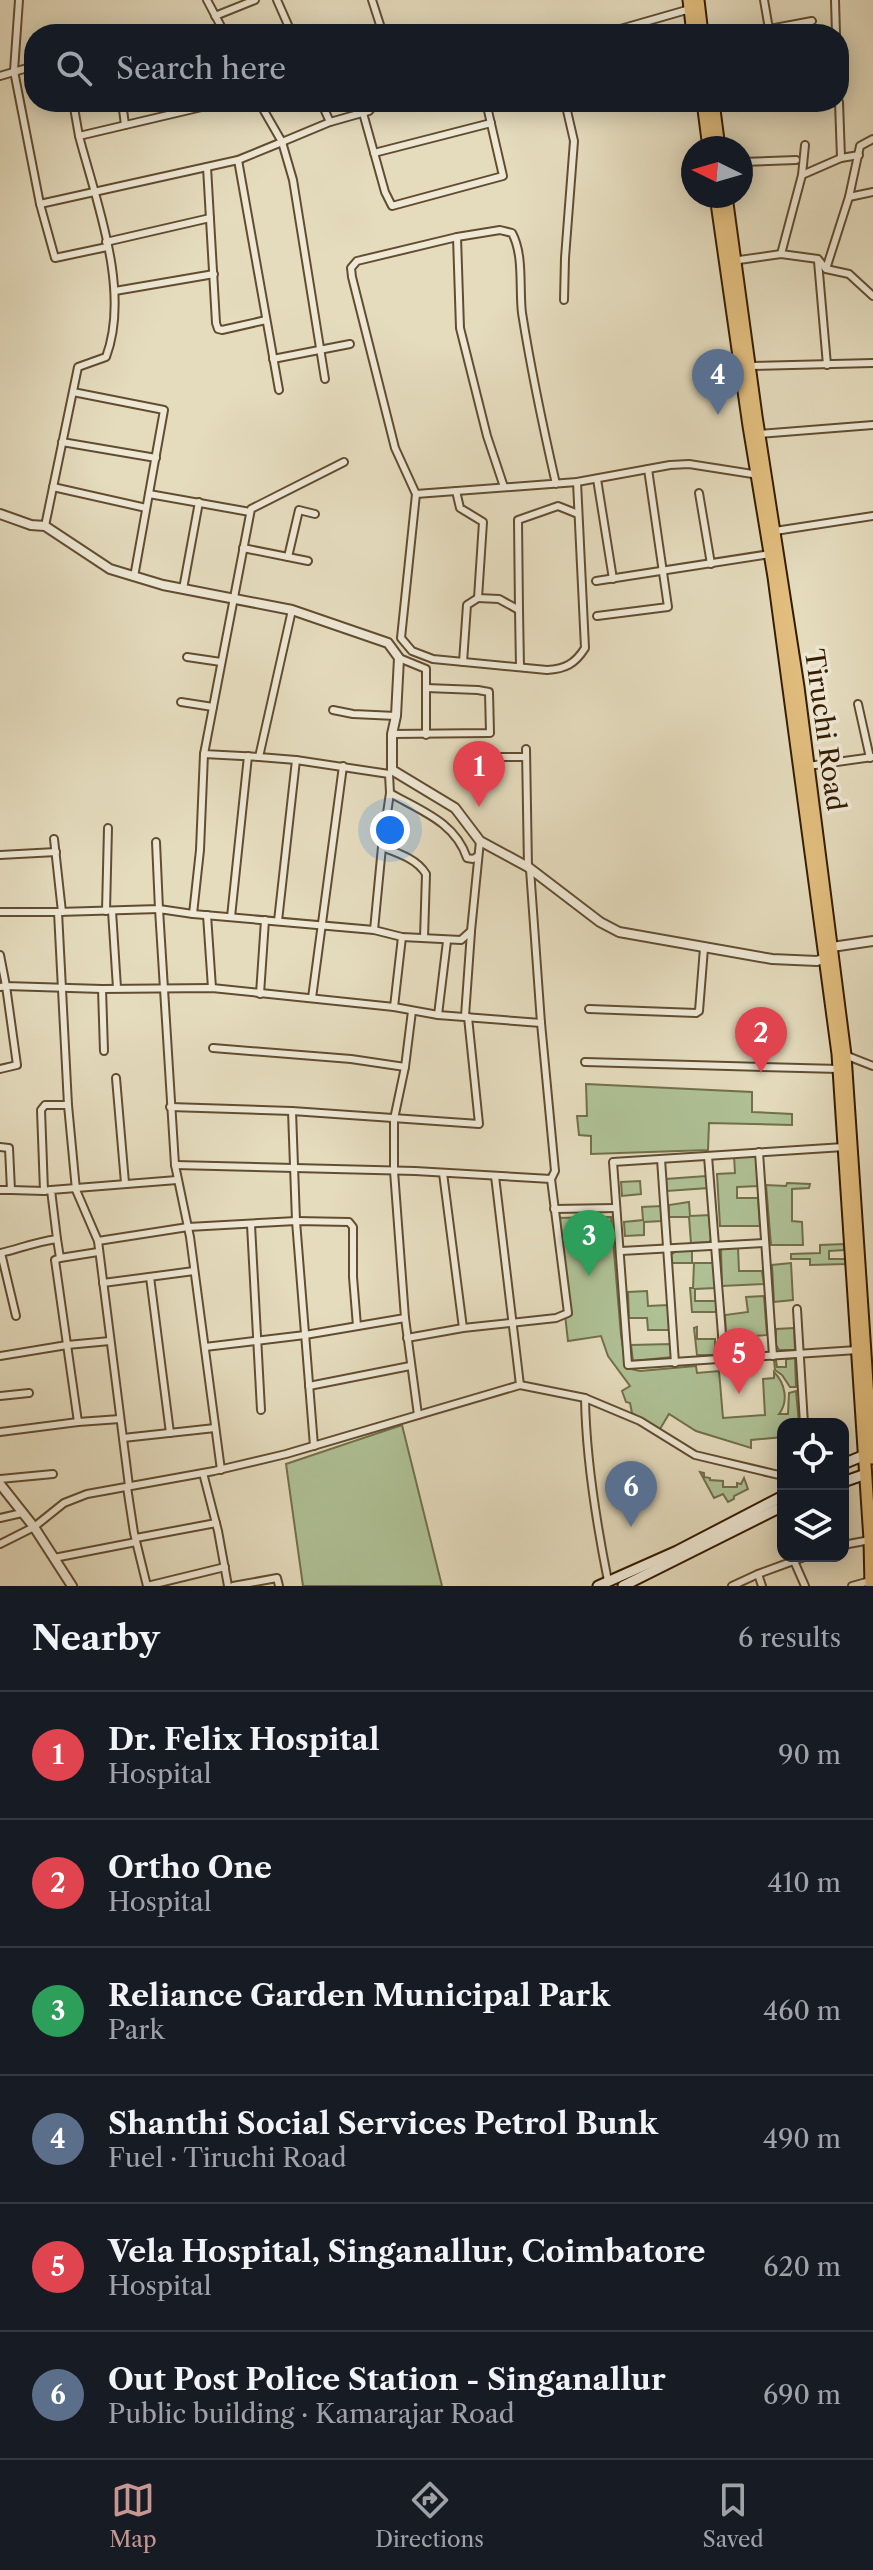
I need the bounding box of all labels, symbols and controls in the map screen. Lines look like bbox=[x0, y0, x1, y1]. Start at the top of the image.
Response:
search box bbox=[24, 24, 849, 112]
icon: search bbox=[52, 46, 96, 90]
text: Search here bbox=[116, 50, 286, 87]
north arrow bbox=[681, 136, 753, 208]
pin: 4 bbox=[692, 349, 744, 415]
street label: Tiruchi Road bbox=[798, 647, 852, 813]
pin: 1 bbox=[453, 741, 505, 807]
your location bbox=[370, 810, 410, 850]
pin: 2 bbox=[735, 1007, 787, 1073]
pin: 3 bbox=[563, 1210, 615, 1276]
pin: 5 bbox=[713, 1328, 765, 1394]
map controls bbox=[777, 1418, 849, 1562]
button: locate bbox=[777, 1418, 849, 1490]
pin: 6 bbox=[605, 1461, 657, 1527]
button: layers bbox=[777, 1490, 849, 1562]
text: Nearby bbox=[32, 1617, 160, 1659]
text: 6 results bbox=[738, 1622, 841, 1654]
text: Dr. Felix Hospital bbox=[108, 1721, 380, 1758]
text: 1 bbox=[52, 1739, 64, 1771]
text: 90 m bbox=[778, 1739, 841, 1771]
text: Hospital bbox=[108, 1758, 212, 1790]
text: Ortho One bbox=[108, 1849, 272, 1886]
text: 2 bbox=[50, 1867, 66, 1899]
text: 410 m bbox=[767, 1867, 841, 1899]
text: Hospital bbox=[108, 1886, 212, 1918]
text: Reliance Garden Municipal Park bbox=[108, 1977, 610, 2014]
text: 3 bbox=[51, 1995, 65, 2027]
text: 460 m bbox=[763, 1995, 841, 2027]
text: Park bbox=[108, 2014, 165, 2046]
text: Shanthi Social Services Petrol Bunk bbox=[108, 2105, 658, 2142]
text: 4 bbox=[50, 2123, 66, 2155]
text: 490 m bbox=[763, 2123, 841, 2155]
text: Fuel · Tiruchi Road bbox=[108, 2142, 347, 2174]
text: Vela Hospital, Singanallur, Coimbatore bbox=[108, 2233, 706, 2270]
text: 5 bbox=[51, 2251, 65, 2283]
text: 620 m bbox=[763, 2251, 841, 2283]
text: Hospital bbox=[108, 2270, 212, 2302]
text: Out Post Police Station - Singanallur bbox=[108, 2361, 666, 2398]
text: 6 bbox=[50, 2379, 66, 2411]
text: 690 m bbox=[763, 2379, 841, 2411]
text: Public building · Kamarajar Road bbox=[108, 2398, 515, 2430]
tab: Map bbox=[109, 2478, 157, 2553]
tab: Directions bbox=[375, 2478, 484, 2553]
tab: Saved bbox=[703, 2478, 764, 2553]

